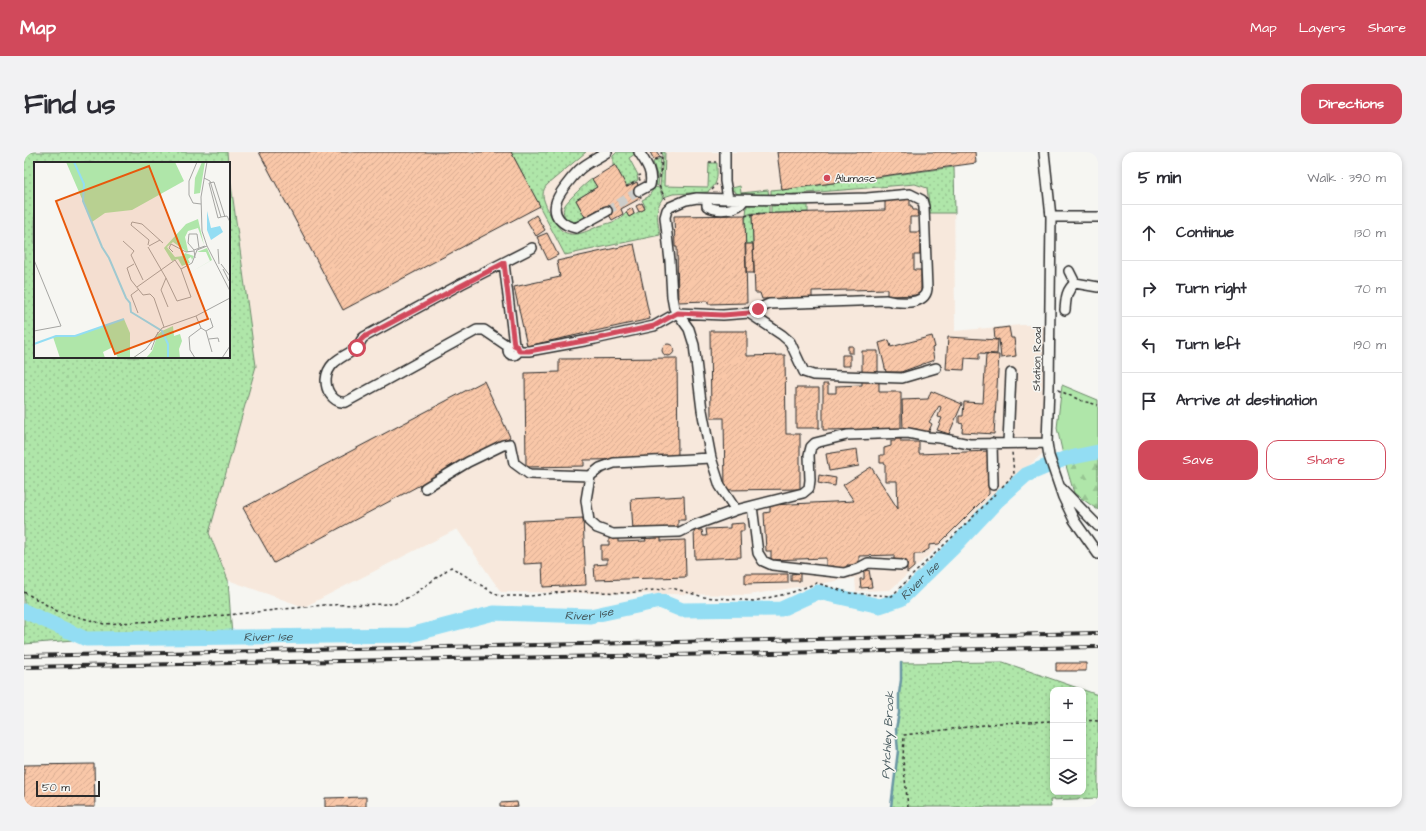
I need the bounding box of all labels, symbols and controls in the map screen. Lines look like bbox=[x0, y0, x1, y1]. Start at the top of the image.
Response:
text: Map bbox=[20, 15, 56, 42]
text: Map bbox=[1250, 18, 1277, 38]
text: Layers bbox=[1299, 18, 1346, 38]
text: Share bbox=[1368, 18, 1406, 38]
button: Directions bbox=[1301, 84, 1402, 124]
text: Find us bbox=[24, 85, 115, 124]
inset map bbox=[34, 162, 230, 358]
text: 5 min bbox=[1138, 166, 1181, 190]
text: Walk · 390 m bbox=[1307, 169, 1386, 187]
place label: Alumasc bbox=[835, 171, 876, 186]
marker: Alumasc bbox=[822, 173, 832, 183]
icon: ahead bbox=[1138, 222, 1160, 244]
text: Continue bbox=[1176, 222, 1234, 243]
text: 130 m bbox=[1354, 224, 1386, 242]
icon: right bbox=[1138, 278, 1160, 300]
text: Turn right bbox=[1176, 278, 1247, 299]
text: 70 m bbox=[1354, 280, 1386, 298]
route end bbox=[749, 300, 767, 318]
street label: Station Road bbox=[1029, 326, 1045, 391]
icon: left bbox=[1138, 334, 1160, 356]
text: Turn left bbox=[1176, 334, 1240, 355]
text: 190 m bbox=[1353, 336, 1386, 354]
route start bbox=[348, 339, 366, 357]
icon: arrive bbox=[1138, 390, 1160, 412]
text: Arrive at destination bbox=[1176, 390, 1317, 411]
button: Save bbox=[1138, 440, 1258, 480]
button: Share bbox=[1266, 440, 1386, 480]
water label: River Ise bbox=[896, 557, 944, 604]
water label: River Ise bbox=[564, 603, 615, 625]
water label: River Ise bbox=[243, 628, 293, 646]
map controls bbox=[1050, 687, 1086, 795]
button: + bbox=[1050, 687, 1086, 723]
water label: Pytchley Brook bbox=[877, 690, 899, 780]
button: − bbox=[1050, 723, 1086, 759]
button: layers bbox=[1050, 759, 1086, 795]
scale bar bbox=[36, 779, 100, 798]
text: 50 m bbox=[42, 780, 70, 795]

